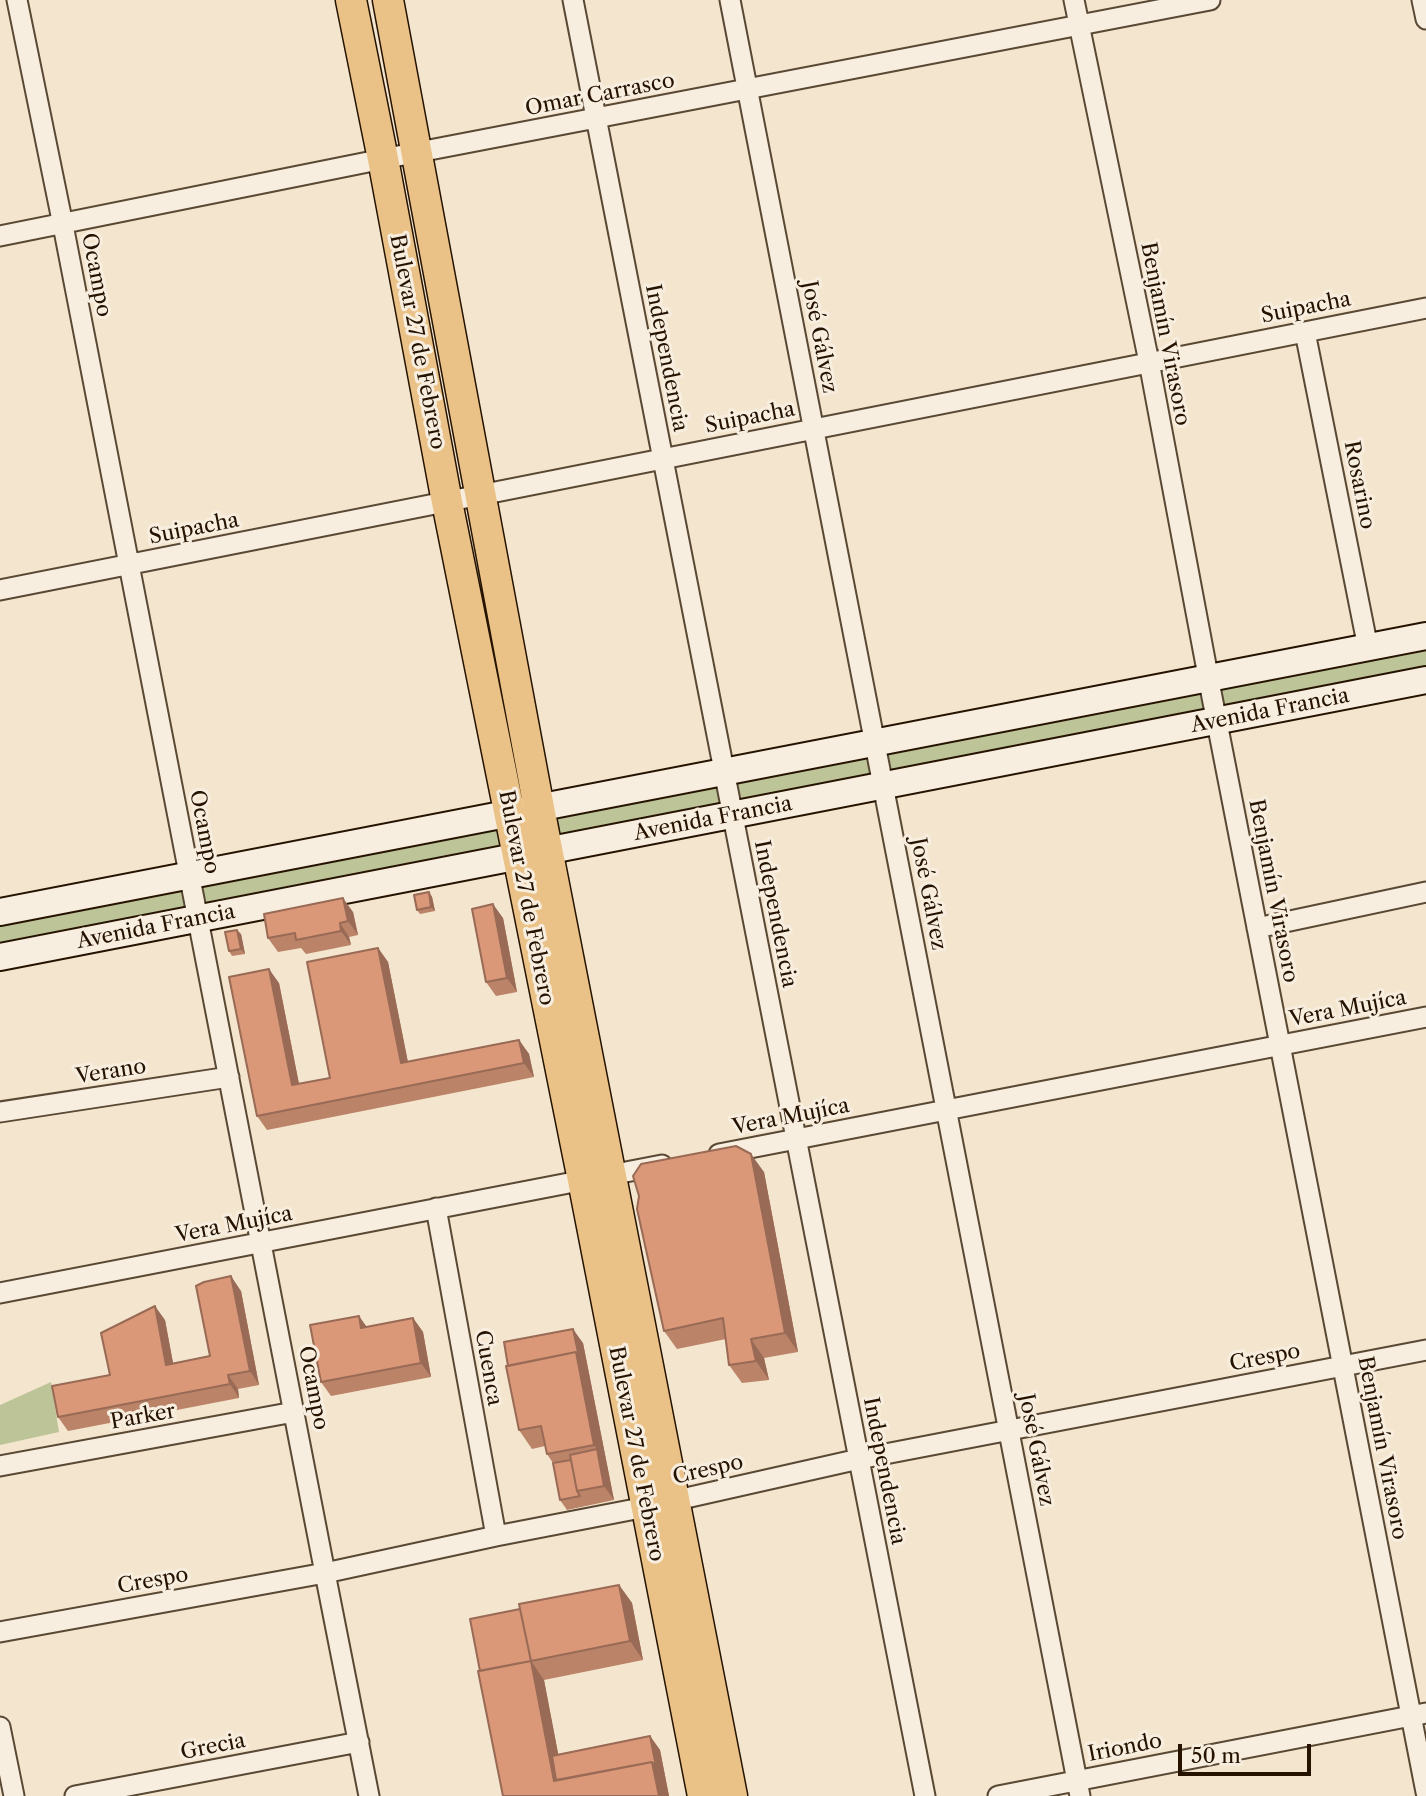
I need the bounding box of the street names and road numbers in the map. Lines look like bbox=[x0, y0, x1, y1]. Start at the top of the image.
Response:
street label: Omar Carrasco bbox=[523, 68, 677, 122]
street label: Ocampo bbox=[76, 231, 116, 319]
street label: Bulevar 27 de Febrero bbox=[384, 232, 450, 452]
street label: Benjamín Virasoro bbox=[1135, 240, 1195, 428]
street label: José Gálvez bbox=[796, 279, 842, 395]
street label: Independencia bbox=[639, 282, 693, 434]
street label: Suipacha bbox=[1259, 287, 1353, 329]
street label: Suipacha bbox=[703, 397, 797, 439]
street label: Rosarino bbox=[1338, 439, 1380, 531]
street label: Suipacha bbox=[147, 508, 241, 550]
street label: Avenida Francia bbox=[1189, 683, 1351, 739]
street label: Ocampo bbox=[184, 788, 224, 876]
street label: Bulevar 27 de Febrero bbox=[493, 788, 559, 1008]
street label: Avenida Francia bbox=[632, 791, 794, 847]
street label: Benjamín Virasoro bbox=[1243, 797, 1303, 985]
street label: José Gálvez bbox=[905, 836, 951, 952]
street label: Independencia bbox=[748, 838, 802, 990]
street label: Avenida Francia bbox=[75, 899, 237, 955]
street label: Vera Mujíca bbox=[1287, 985, 1409, 1033]
street label: Verano bbox=[74, 1054, 148, 1090]
street label: Vera Mujíca bbox=[730, 1093, 852, 1141]
street label: Vera Mujíca bbox=[173, 1201, 295, 1249]
street label: Cuenca bbox=[469, 1328, 507, 1408]
street label: Crespo bbox=[1228, 1339, 1302, 1377]
street label: Ocampo bbox=[293, 1344, 333, 1432]
street label: Bulevar 27 de Febrero bbox=[603, 1344, 669, 1564]
street label: Benjamín Virasoro bbox=[1352, 1354, 1412, 1542]
street label: José Gálvez bbox=[1013, 1392, 1059, 1508]
street label: Independencia bbox=[857, 1395, 911, 1547]
street label: Parker bbox=[109, 1399, 177, 1435]
street label: Crespo bbox=[670, 1450, 746, 1490]
street label: Crespo bbox=[116, 1562, 190, 1600]
street label: Grecia bbox=[178, 1728, 248, 1766]
street label: Iriondo bbox=[1086, 1728, 1164, 1768]

